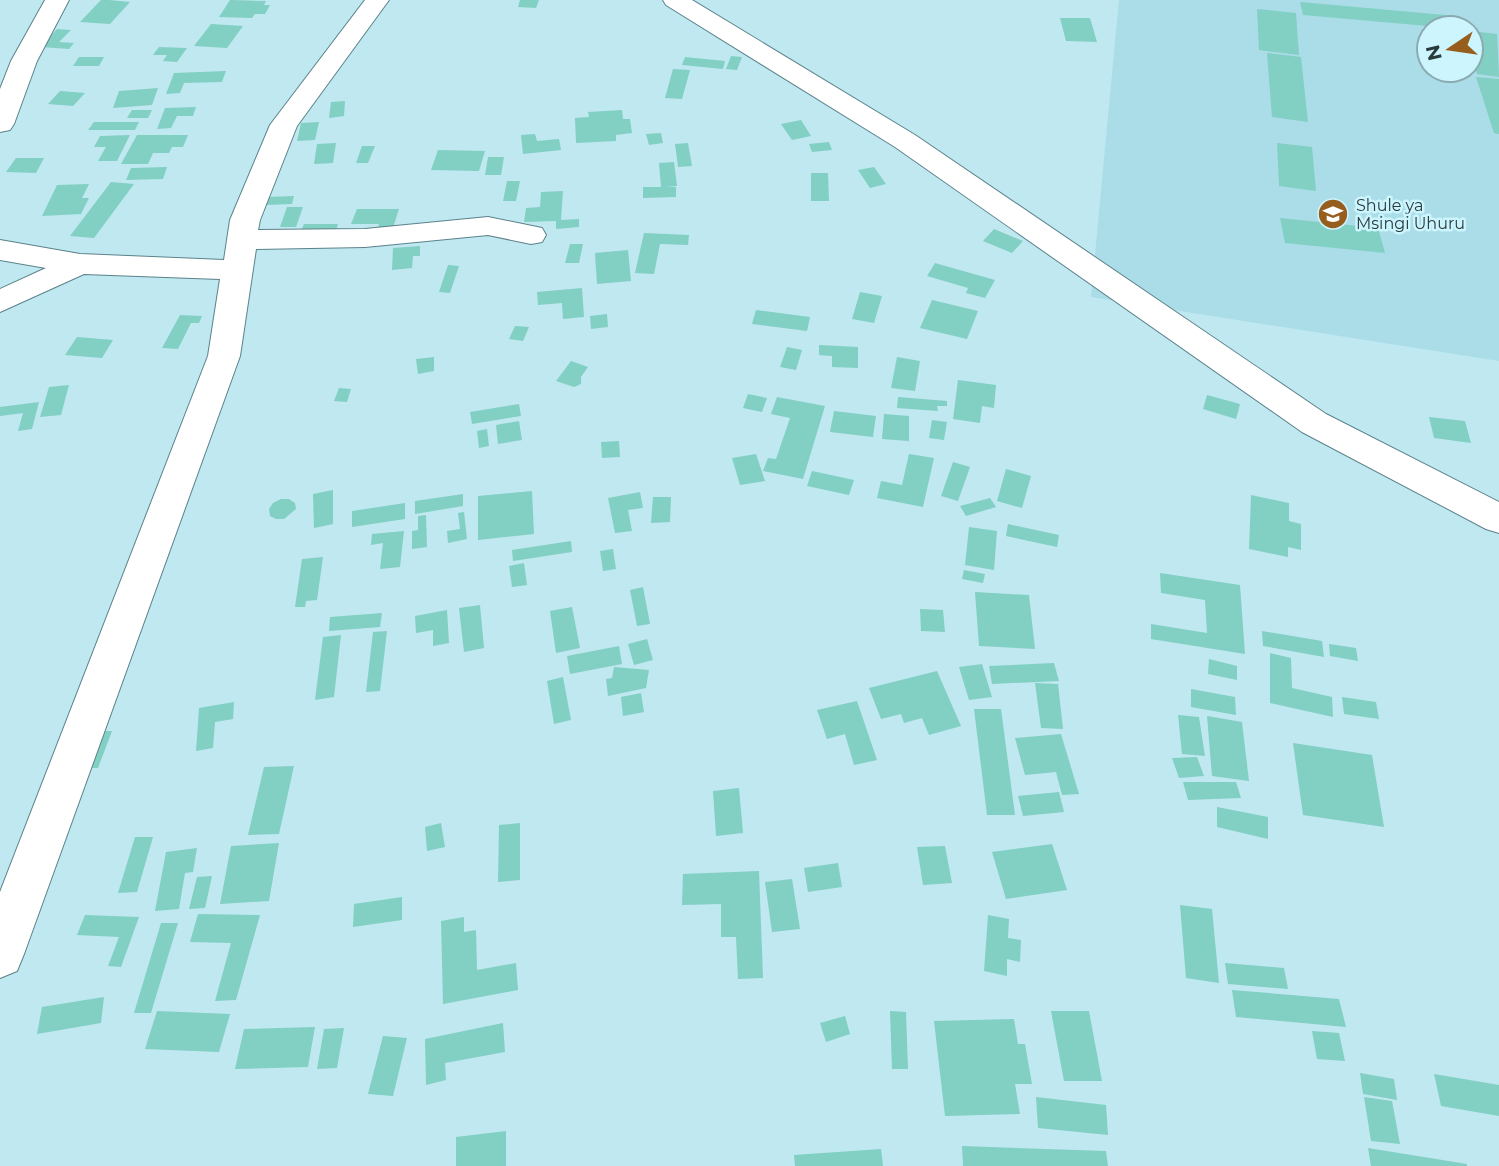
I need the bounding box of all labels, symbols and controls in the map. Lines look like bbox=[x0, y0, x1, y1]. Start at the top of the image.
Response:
north arrow bbox=[1415, 14, 1485, 84]
text: N bbox=[1421, 43, 1447, 63]
place label: Shule ya Msingi Uhuru bbox=[1356, 196, 1465, 233]
school or university icon: Shule ya Msingi Uhuru bbox=[1316, 197, 1350, 231]

